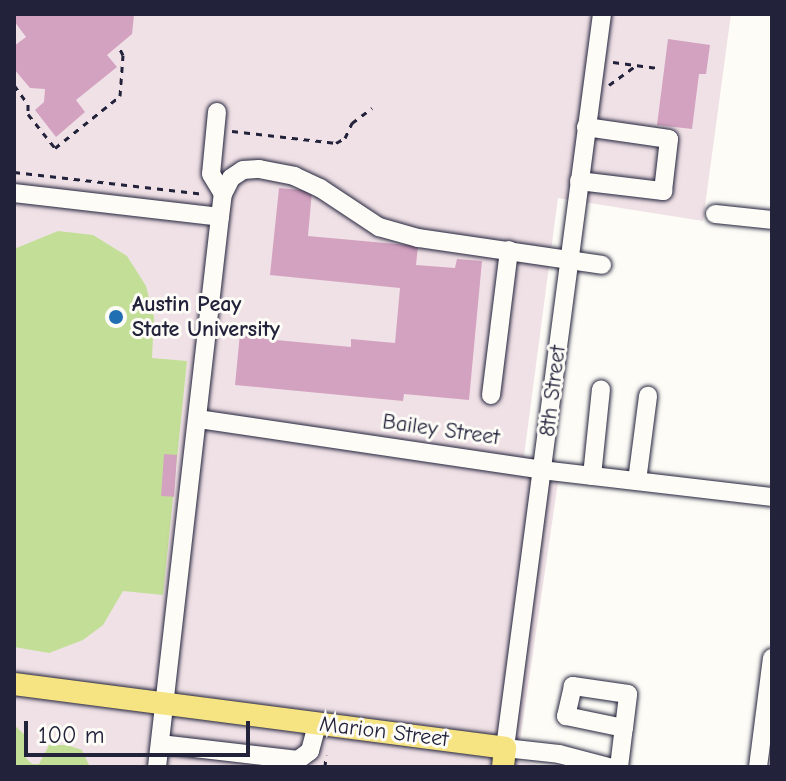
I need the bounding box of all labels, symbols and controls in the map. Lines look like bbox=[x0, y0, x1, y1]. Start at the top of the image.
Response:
place label: Austin Peay State University bbox=[132, 291, 280, 342]
marker: Austin Peay State University bbox=[107, 308, 125, 326]
street label: 8th Street bbox=[534, 344, 572, 438]
street label: Bailey Street bbox=[381, 409, 501, 451]
scale bar bbox=[28, 705, 254, 755]
street label: Marion Street bbox=[318, 711, 450, 753]
text: 100 m bbox=[38, 721, 105, 749]

